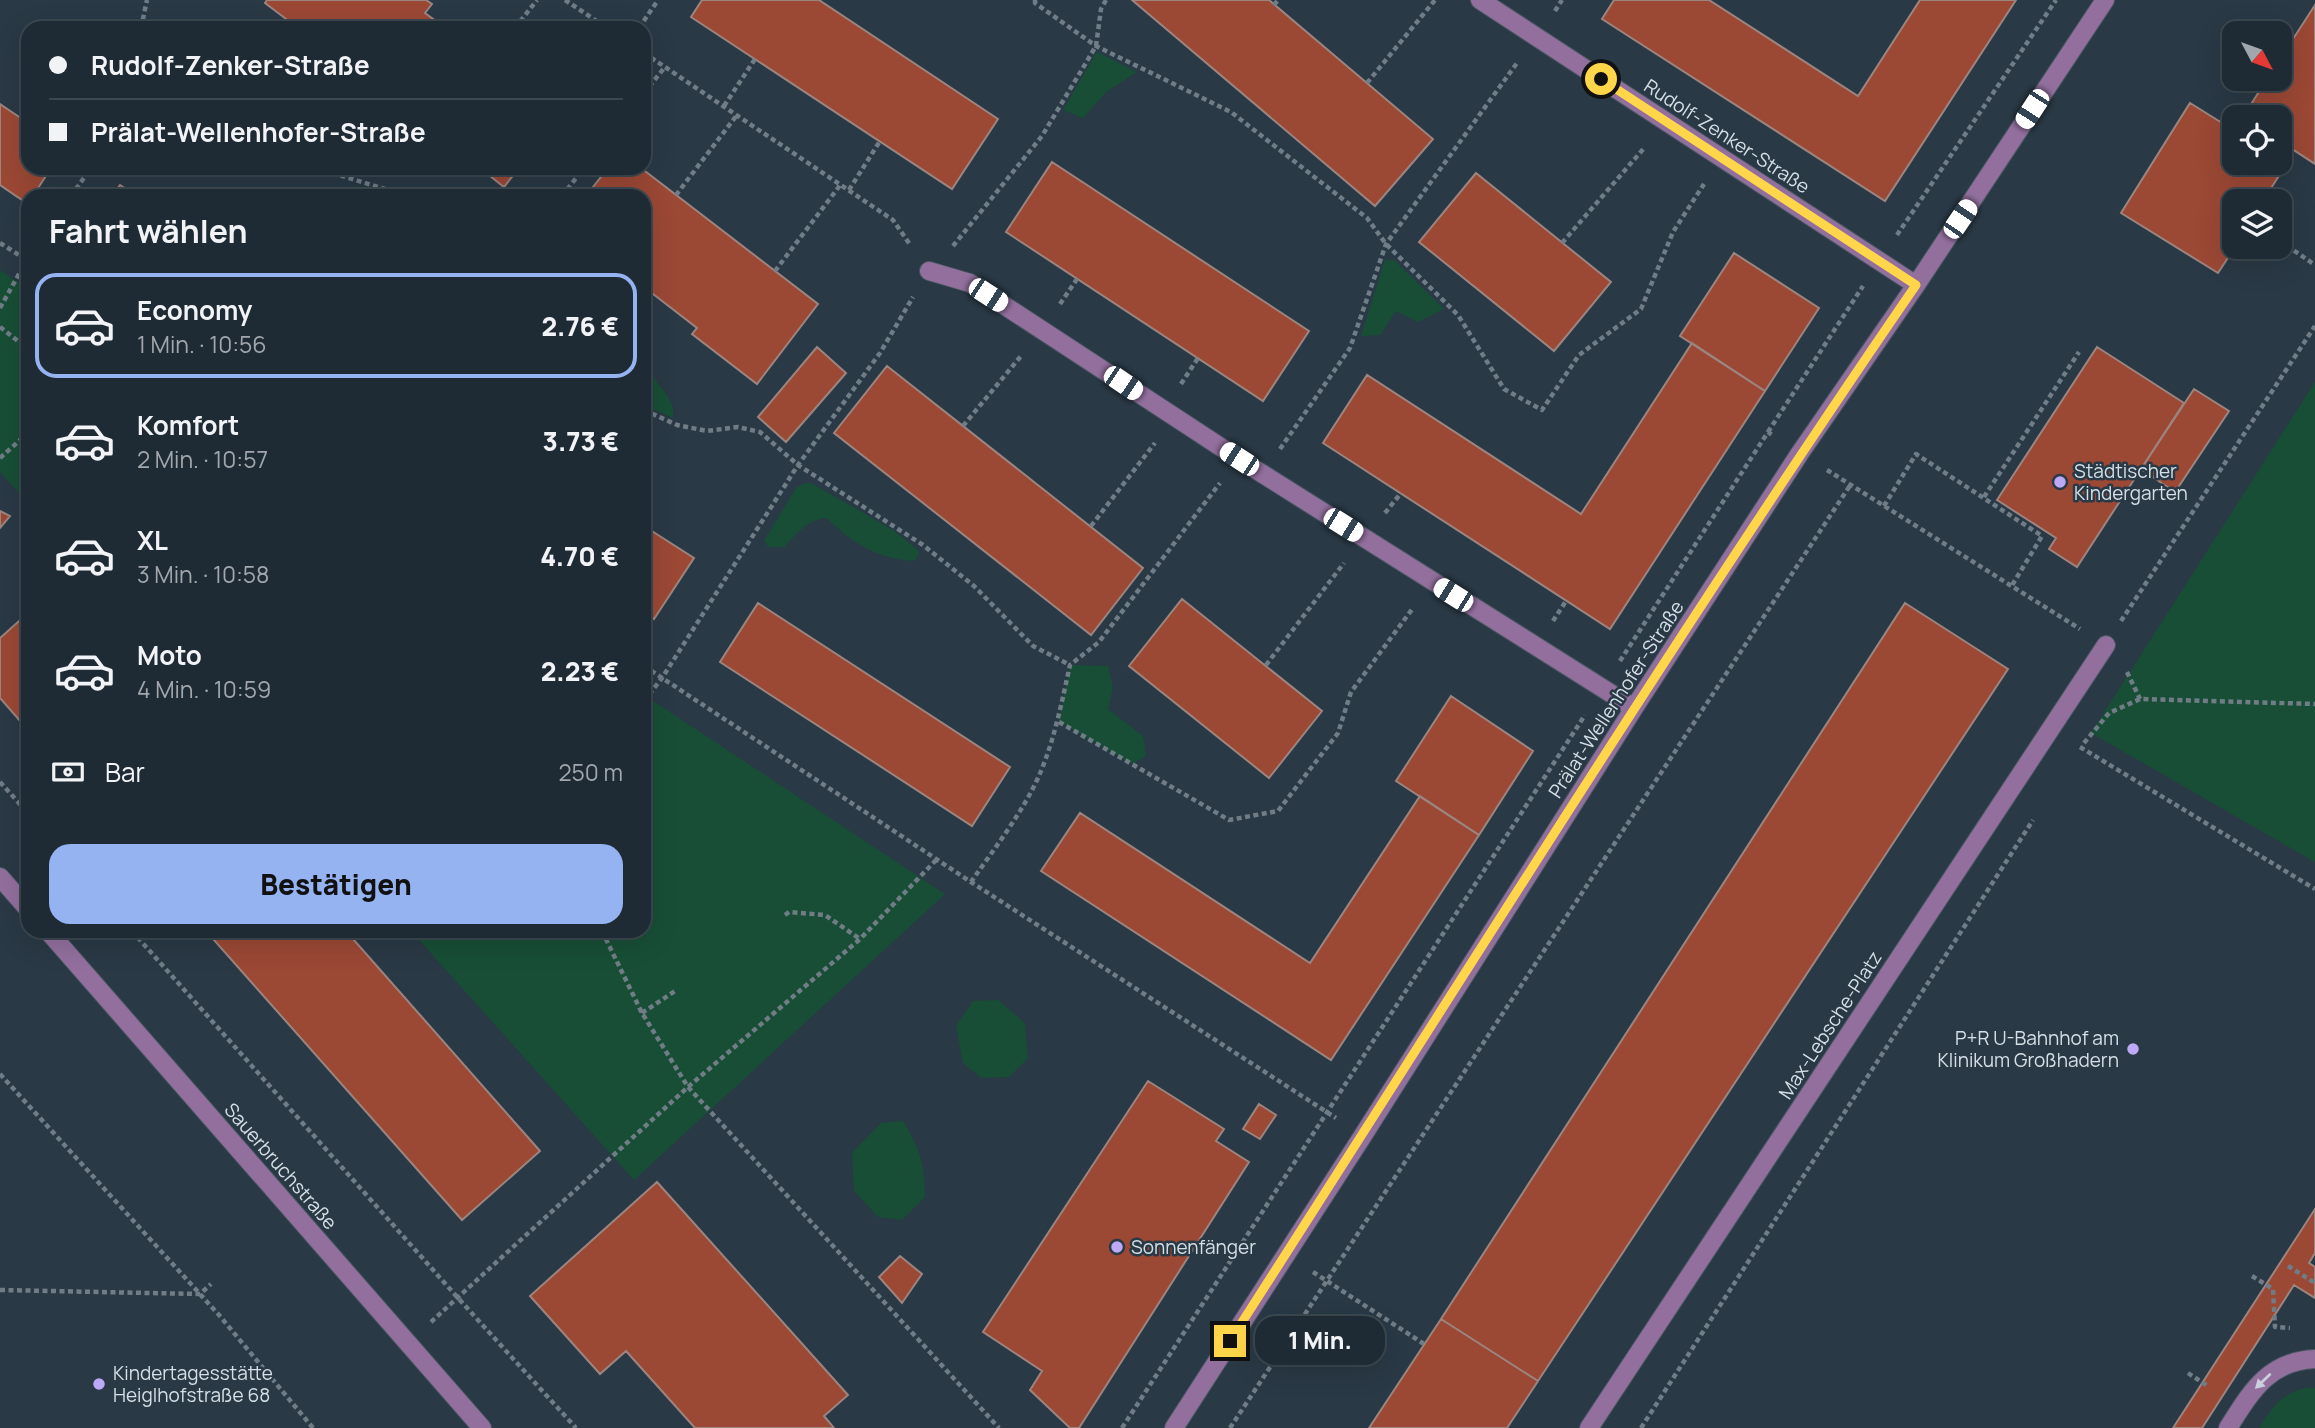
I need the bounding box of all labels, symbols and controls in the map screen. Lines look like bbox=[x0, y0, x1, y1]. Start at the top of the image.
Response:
north arrow bbox=[2222, 21, 2292, 91]
map controls bbox=[2222, 21, 2292, 259]
text: Rudolf-Zenker-Straße bbox=[91, 47, 370, 83]
route start bbox=[1585, 63, 1617, 95]
street label: Rudolf-Zenker-Straße bbox=[1639, 73, 1815, 199]
car bbox=[2012, 86, 2053, 132]
button: locate bbox=[2222, 105, 2292, 175]
text: Prälat-Wellenhofer-Straße bbox=[91, 114, 426, 150]
button: layers bbox=[2222, 189, 2292, 259]
car bbox=[1940, 196, 1981, 242]
text: Fahrt wählen bbox=[49, 209, 248, 253]
car bbox=[965, 275, 1012, 315]
text: Economy bbox=[137, 292, 252, 328]
icon: car bbox=[53, 294, 116, 357]
text: 2.76 € bbox=[541, 308, 619, 344]
text: 1 Min. · 10:56 bbox=[137, 328, 267, 360]
car bbox=[1100, 363, 1147, 403]
text: Komfort bbox=[137, 407, 239, 443]
icon: car bbox=[53, 409, 116, 472]
text: 3.73 € bbox=[543, 423, 619, 459]
car bbox=[1216, 439, 1263, 479]
text: 2 Min. · 10:57 bbox=[137, 443, 268, 475]
place label: Städtischer Kindergarten bbox=[2074, 458, 2188, 506]
marker: Städtischer Kindergarten bbox=[2052, 474, 2068, 490]
car bbox=[1320, 505, 1367, 545]
text: XL bbox=[137, 522, 168, 558]
icon: car bbox=[53, 524, 116, 587]
text: 4.70 € bbox=[540, 538, 619, 574]
text: 3 Min. · 10:58 bbox=[137, 558, 269, 590]
car bbox=[1430, 575, 1477, 615]
street label: Prälat-Wellenhofer-Straße bbox=[1542, 595, 1690, 803]
text: Moto bbox=[137, 637, 202, 673]
icon: car bbox=[53, 639, 116, 702]
text: 2.23 € bbox=[541, 653, 619, 689]
text: 4 Min. · 10:59 bbox=[137, 673, 271, 705]
icon: cash bbox=[49, 753, 87, 791]
text: Bar bbox=[105, 754, 145, 790]
text: 250 m bbox=[558, 756, 623, 788]
button: Bestätigen bbox=[49, 844, 623, 924]
street label: Max-Lebsche-Platz bbox=[1772, 946, 1888, 1104]
place label: P+R U-Bahnhof am Klinikum Großhadern bbox=[1938, 1025, 2119, 1073]
marker: P+R U-Bahnhof am Klinikum Großhadern bbox=[2125, 1041, 2141, 1057]
street label: Sauerbruchstraße bbox=[219, 1097, 343, 1235]
place label: Sonnenfänger bbox=[1131, 1234, 1256, 1260]
marker: Sonnenfänger bbox=[1109, 1239, 1125, 1255]
callout: 1 Min. bbox=[1254, 1316, 1384, 1366]
text: 1 Min. bbox=[1288, 1324, 1352, 1356]
route end bbox=[1214, 1325, 1246, 1357]
place label: Kindertagesstätte Heiglhofstraße 68 bbox=[113, 1360, 273, 1408]
one-way arrow bbox=[2255, 1372, 2272, 1388]
marker: Kindertagesstätte Heiglhofstraße 68 bbox=[91, 1376, 107, 1392]

